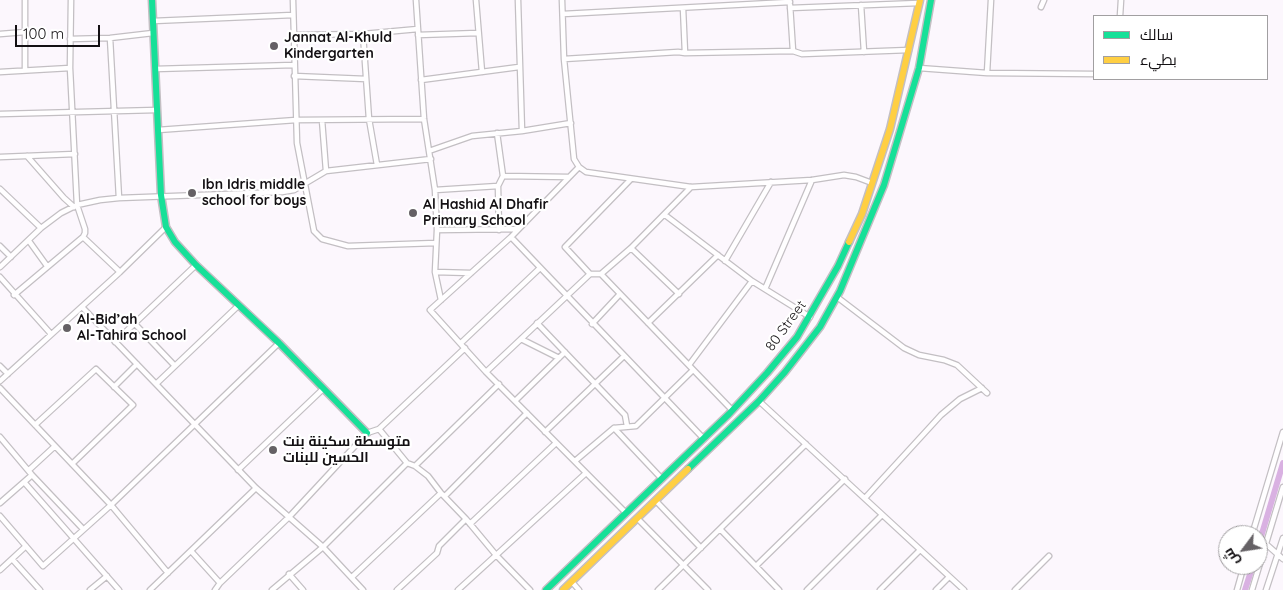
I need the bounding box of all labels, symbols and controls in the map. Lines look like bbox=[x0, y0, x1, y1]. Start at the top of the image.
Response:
scale bar bbox=[18, 15, 102, 47]
legend bbox=[1093, 15, 1268, 80]
text: 100 m bbox=[23, 24, 64, 43]
text: سالك bbox=[1140, 25, 1173, 44]
place label: Jannat Al-Khuld Kindergarten bbox=[284, 30, 392, 62]
marker: Jannat Al-Khuld Kindergarten bbox=[268, 40, 280, 52]
text: بطيء bbox=[1140, 50, 1177, 69]
place label: Ibn Idris middle school for boys bbox=[202, 177, 306, 210]
marker: Ibn Idris middle school for boys bbox=[186, 187, 198, 199]
place label: Al Hashid Al Dhafir Primary School bbox=[423, 197, 549, 230]
marker: Al Hashid Al Dhafir Primary School bbox=[407, 207, 419, 219]
street label: 80 Street bbox=[762, 298, 810, 354]
place label: Al-Bid’ah Al-Tahira School bbox=[77, 312, 187, 344]
marker: Al-Bid’ah Al-Tahira School bbox=[61, 322, 73, 334]
place label: متوسطة سكينة بنت الحسين للبنات bbox=[283, 434, 411, 467]
marker: متوسطة سكينة بنت الحسين للبنات bbox=[267, 444, 279, 456]
north arrow bbox=[1218, 525, 1268, 575]
text: ش bbox=[1219, 545, 1243, 570]

